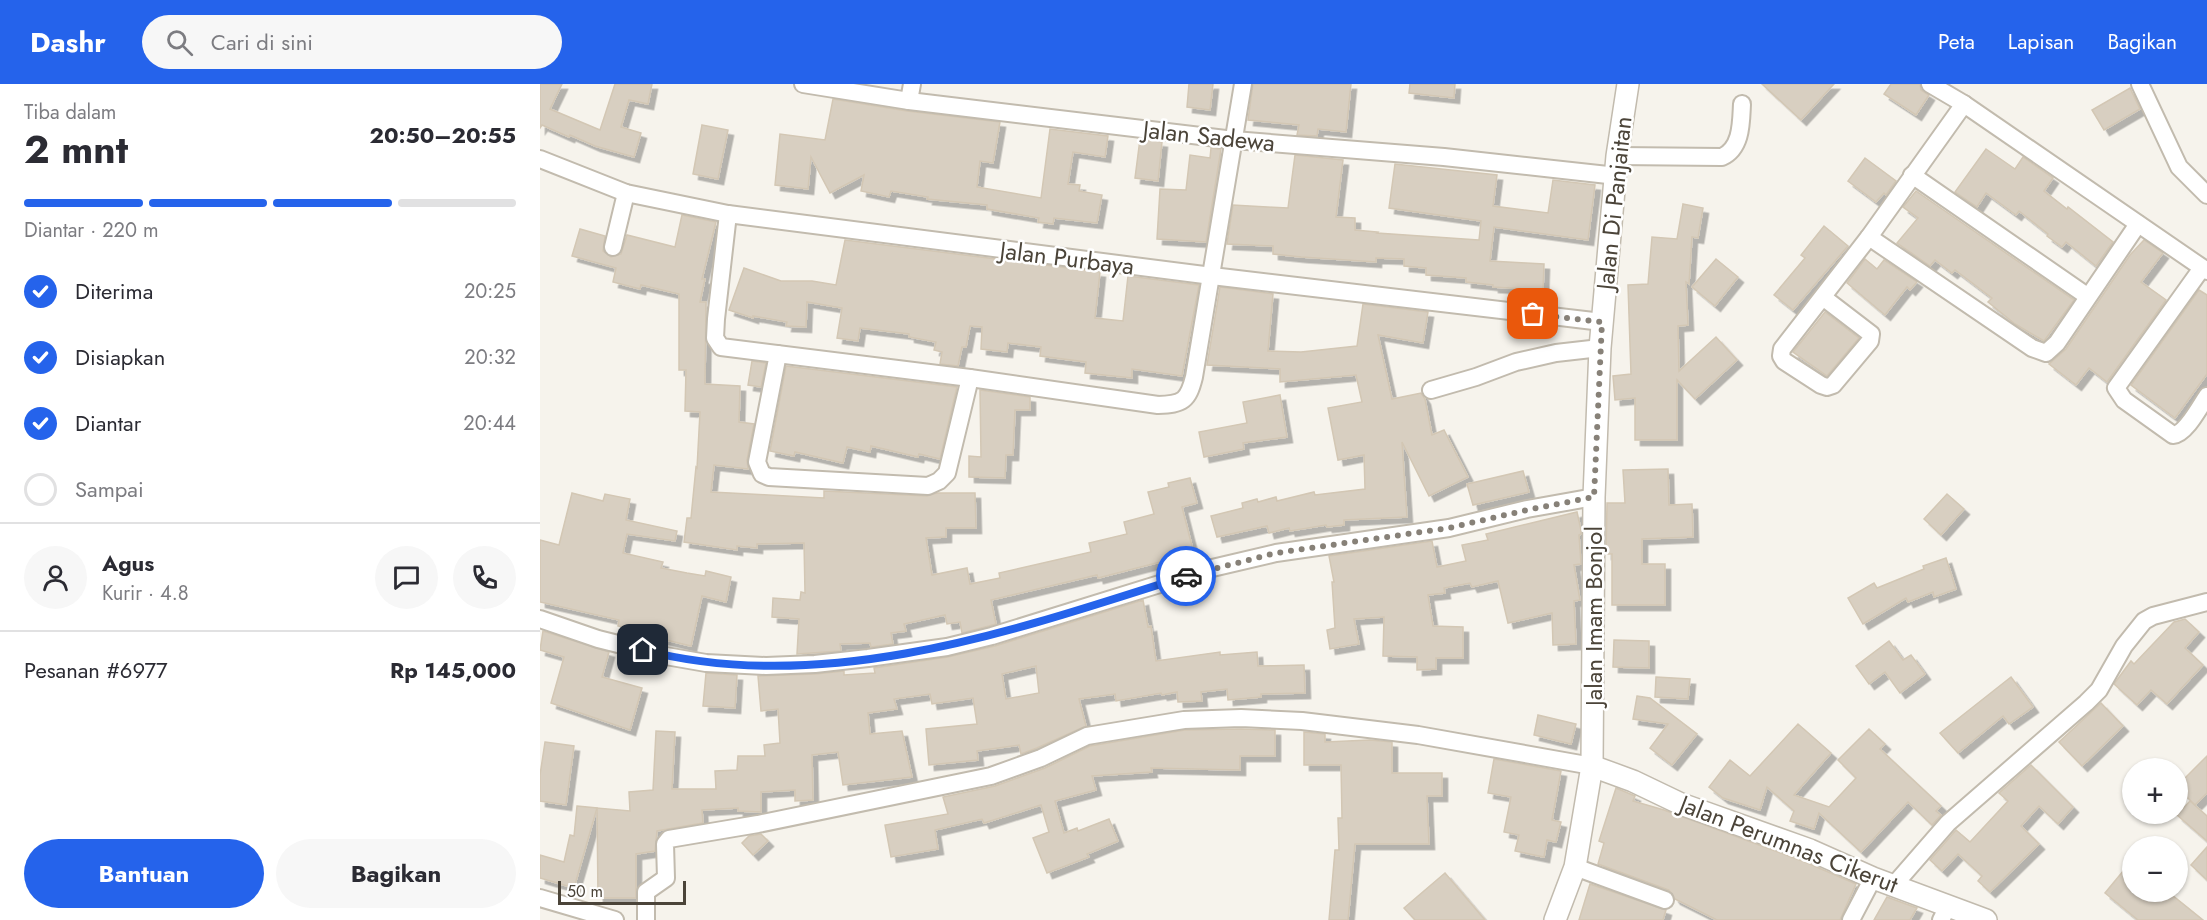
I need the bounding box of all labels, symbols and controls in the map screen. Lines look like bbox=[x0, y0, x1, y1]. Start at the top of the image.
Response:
search box bbox=[142, 15, 562, 69]
text: Dashr bbox=[30, 22, 106, 63]
icon: search bbox=[163, 26, 196, 59]
text: Cari di sini bbox=[211, 26, 313, 58]
text: Peta bbox=[1938, 27, 1975, 57]
text: Lapisan bbox=[2008, 27, 2074, 57]
text: Bagikan bbox=[2107, 27, 2177, 57]
text: Tiba dalam bbox=[24, 98, 116, 127]
street label: Jalan Sadewa bbox=[1138, 111, 1277, 160]
street label: Jalan Di Panjaitan bbox=[1587, 115, 1641, 294]
text: 20:50–20:55 bbox=[369, 119, 516, 151]
text: 2 mnt bbox=[24, 121, 128, 178]
text: Diantar · 220 m bbox=[24, 216, 159, 245]
street label: Jalan Purbaya bbox=[995, 232, 1136, 284]
icon: check bbox=[24, 275, 57, 308]
text: Diterima bbox=[75, 275, 153, 307]
text: 20:25 bbox=[464, 277, 516, 306]
pin bbox=[1507, 288, 1558, 339]
icon: bag bbox=[1516, 297, 1549, 330]
icon: check bbox=[24, 341, 57, 374]
text: Disiapkan bbox=[75, 341, 165, 373]
text: 20:32 bbox=[464, 343, 516, 372]
icon: check bbox=[24, 407, 57, 440]
text: Diantar bbox=[75, 407, 141, 439]
text: 20:44 bbox=[463, 409, 516, 438]
text: Sampai bbox=[75, 473, 144, 505]
street label: Jalan Imam Bonjol bbox=[1576, 526, 1611, 709]
button: person bbox=[24, 546, 87, 609]
button: chat bbox=[375, 546, 438, 609]
button: phone bbox=[453, 546, 516, 609]
courier bbox=[1156, 546, 1216, 606]
text: Agus bbox=[102, 547, 154, 579]
icon: car bbox=[1170, 560, 1203, 593]
text: Kurir · 4.8 bbox=[102, 579, 189, 608]
pin bbox=[617, 624, 668, 675]
icon: home bbox=[626, 633, 659, 666]
text: Pesanan #6977 bbox=[24, 654, 168, 686]
text: Rp 145,000 bbox=[390, 654, 516, 686]
map controls bbox=[2122, 758, 2188, 902]
button: + bbox=[2122, 758, 2188, 824]
street label: Jalan Perumnas Cikerut bbox=[1672, 785, 1903, 902]
button: − bbox=[2122, 836, 2188, 902]
button: Bantuan bbox=[24, 839, 264, 908]
button: Bagikan bbox=[276, 839, 516, 908]
scale bar bbox=[558, 878, 686, 906]
text: 50 m bbox=[567, 880, 603, 903]

